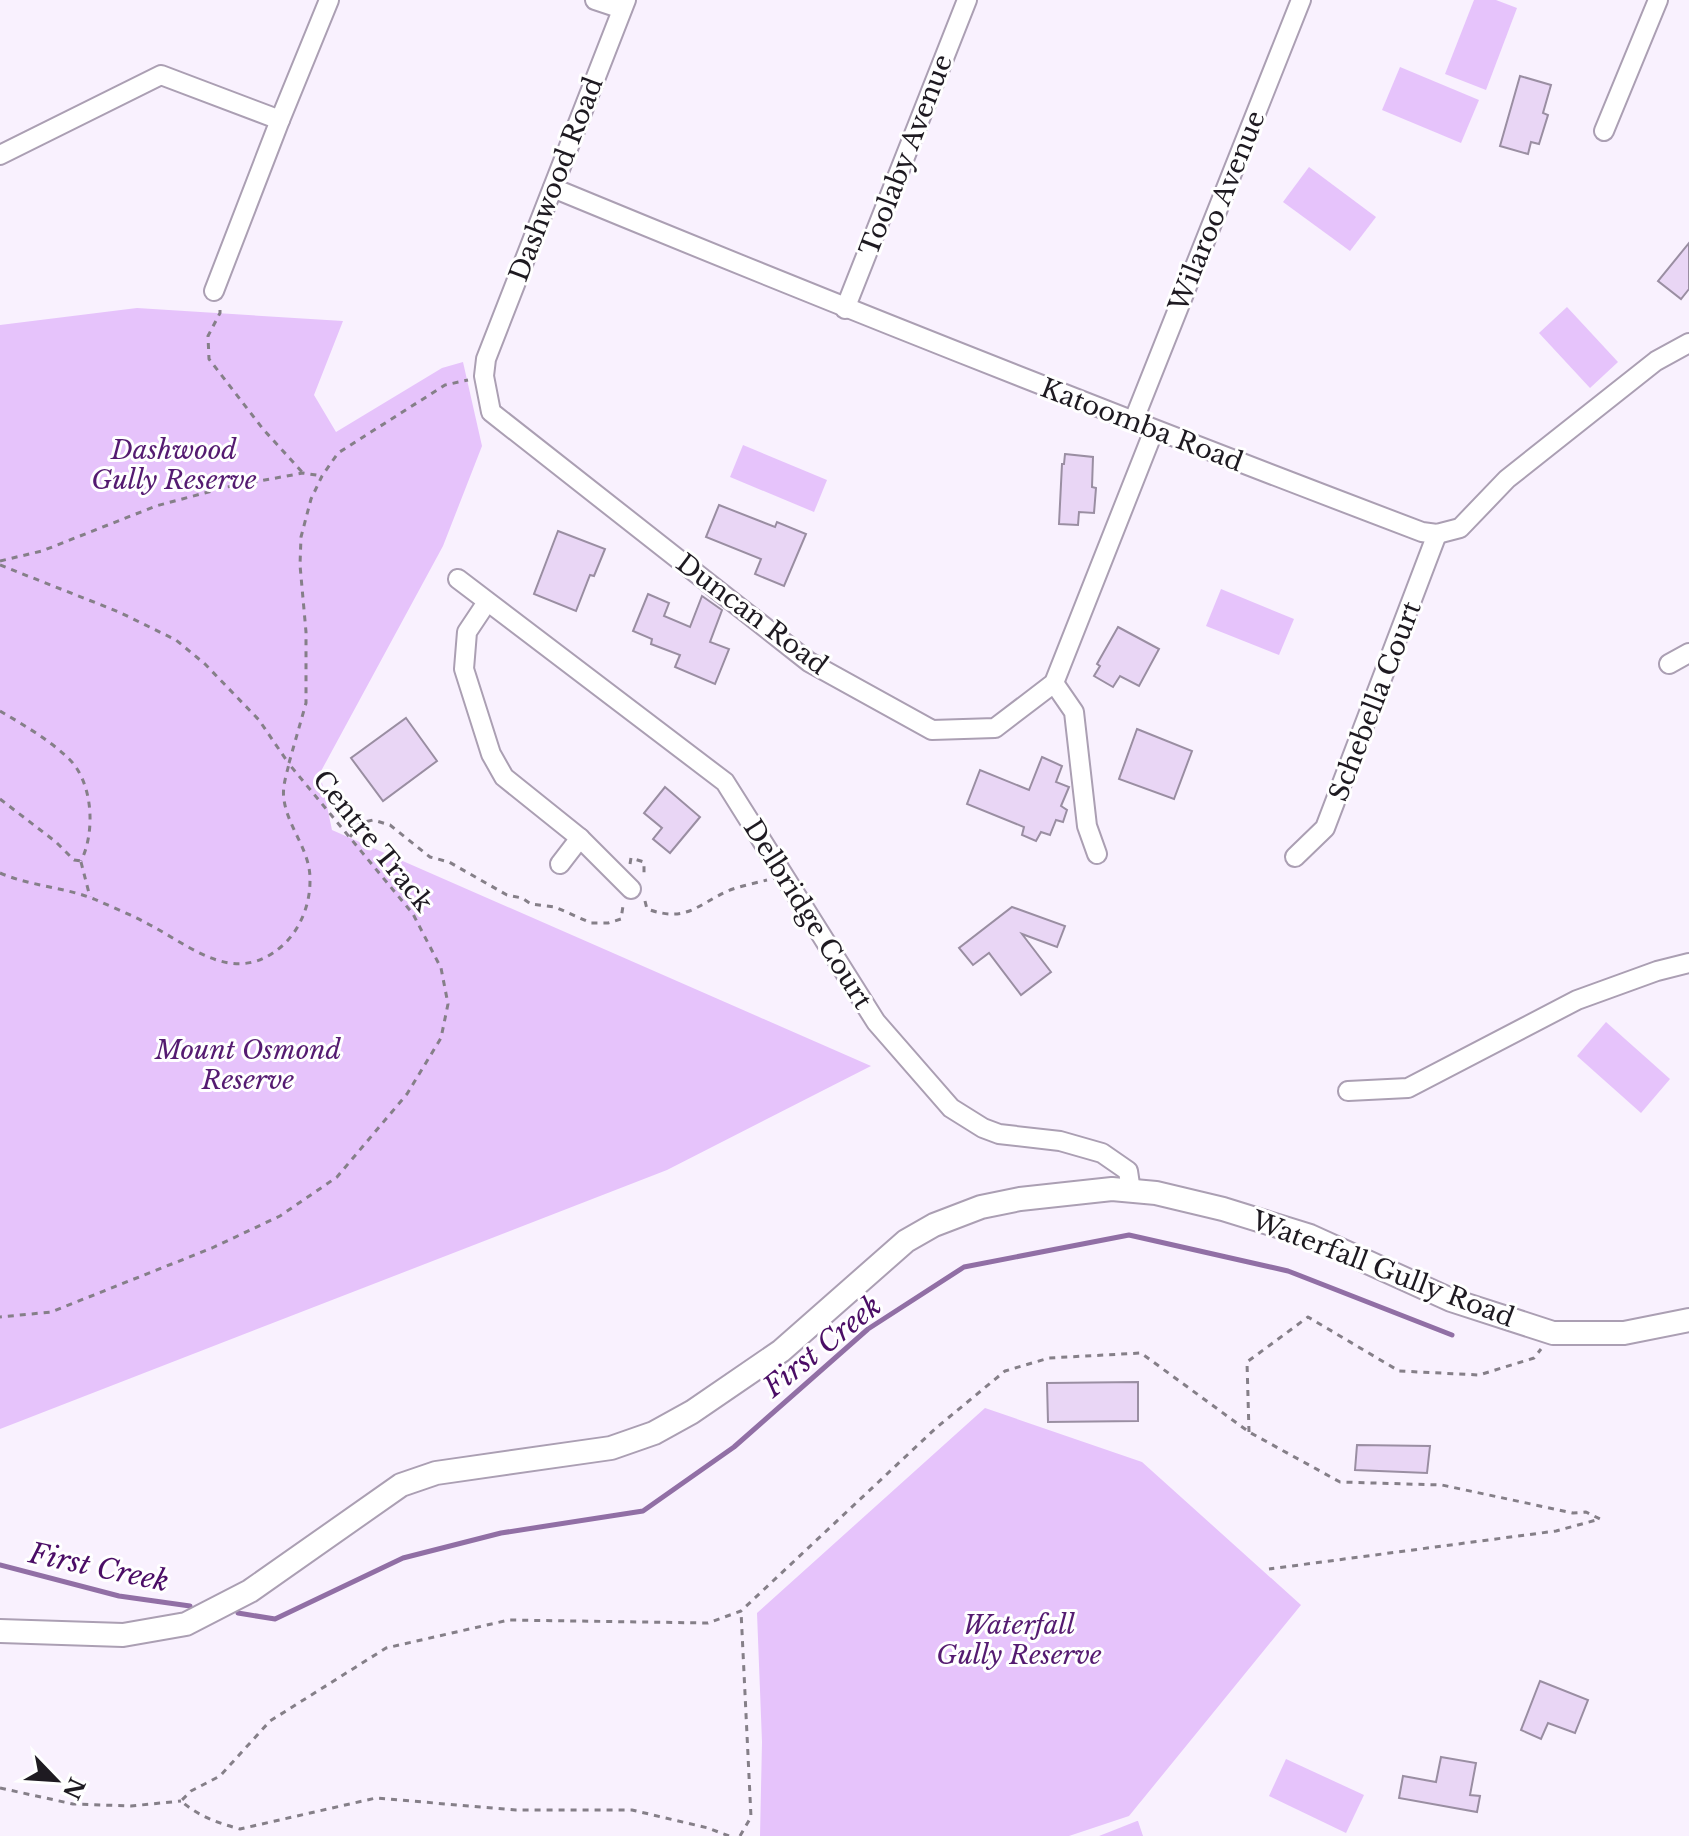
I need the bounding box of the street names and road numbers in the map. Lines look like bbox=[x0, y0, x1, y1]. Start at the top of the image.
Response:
street label: Toolaby Avenue bbox=[853, 50, 959, 260]
street label: Dashwood Road bbox=[502, 72, 610, 286]
street label: Wilaroo Avenue bbox=[1162, 106, 1272, 317]
street label: Katoomba Road bbox=[1036, 372, 1248, 478]
street label: Duncan Road bbox=[670, 547, 834, 681]
street label: Schebella Court bbox=[1322, 596, 1428, 805]
street label: Centre Track bbox=[306, 764, 440, 918]
street label: Delbridge Court bbox=[737, 813, 879, 1015]
street label: Waterfall Gully Road bbox=[1246, 1204, 1519, 1334]

